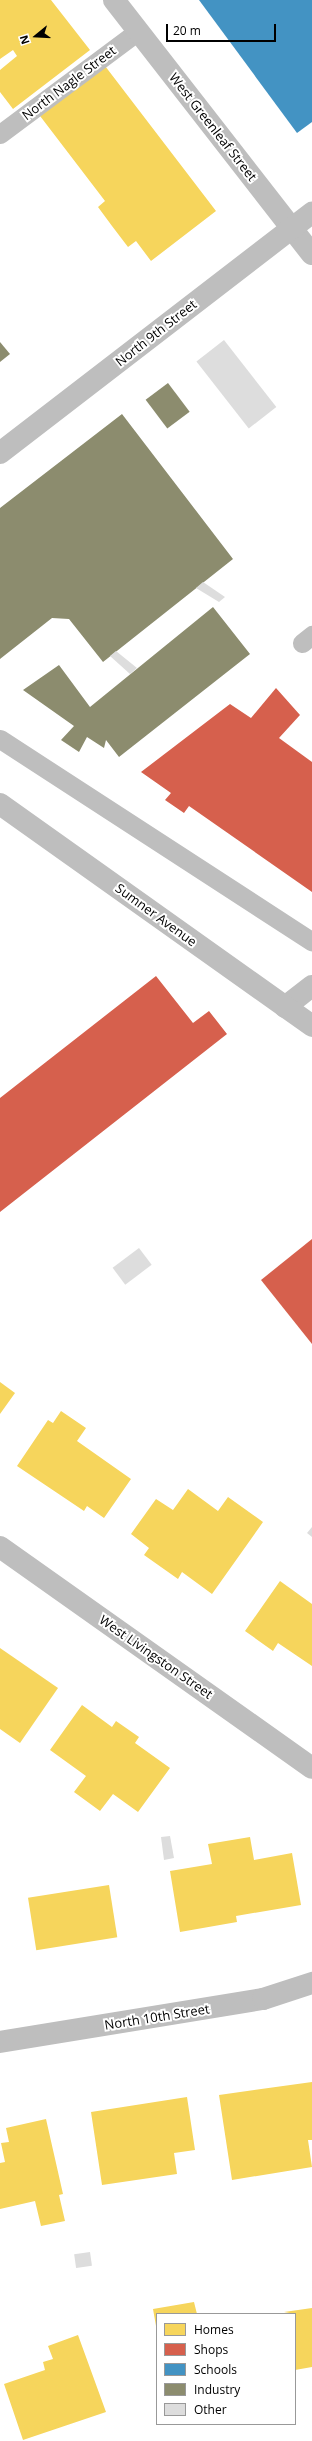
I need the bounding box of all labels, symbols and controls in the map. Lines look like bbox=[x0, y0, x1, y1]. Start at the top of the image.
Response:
north arrow bbox=[16, 16, 56, 56]
scale bar bbox=[168, 16, 278, 42]
text: 20 m bbox=[173, 22, 201, 39]
text: N bbox=[16, 33, 33, 46]
street label: North Nagle Street bbox=[19, 43, 119, 123]
street label: West Greenleaf Street bbox=[166, 70, 260, 184]
street label: North 9th Street bbox=[112, 296, 200, 370]
street label: Sumner Avenue bbox=[112, 880, 200, 950]
street label: West Livingston Street bbox=[96, 1612, 216, 1702]
street label: North 10th Street bbox=[103, 2001, 211, 2033]
legend bbox=[156, 2313, 296, 2425]
text: Homes bbox=[194, 2321, 234, 2338]
text: Shops bbox=[194, 2341, 228, 2358]
text: Schools bbox=[194, 2361, 237, 2378]
text: Industry bbox=[194, 2381, 240, 2398]
text: Other bbox=[194, 2401, 227, 2418]

